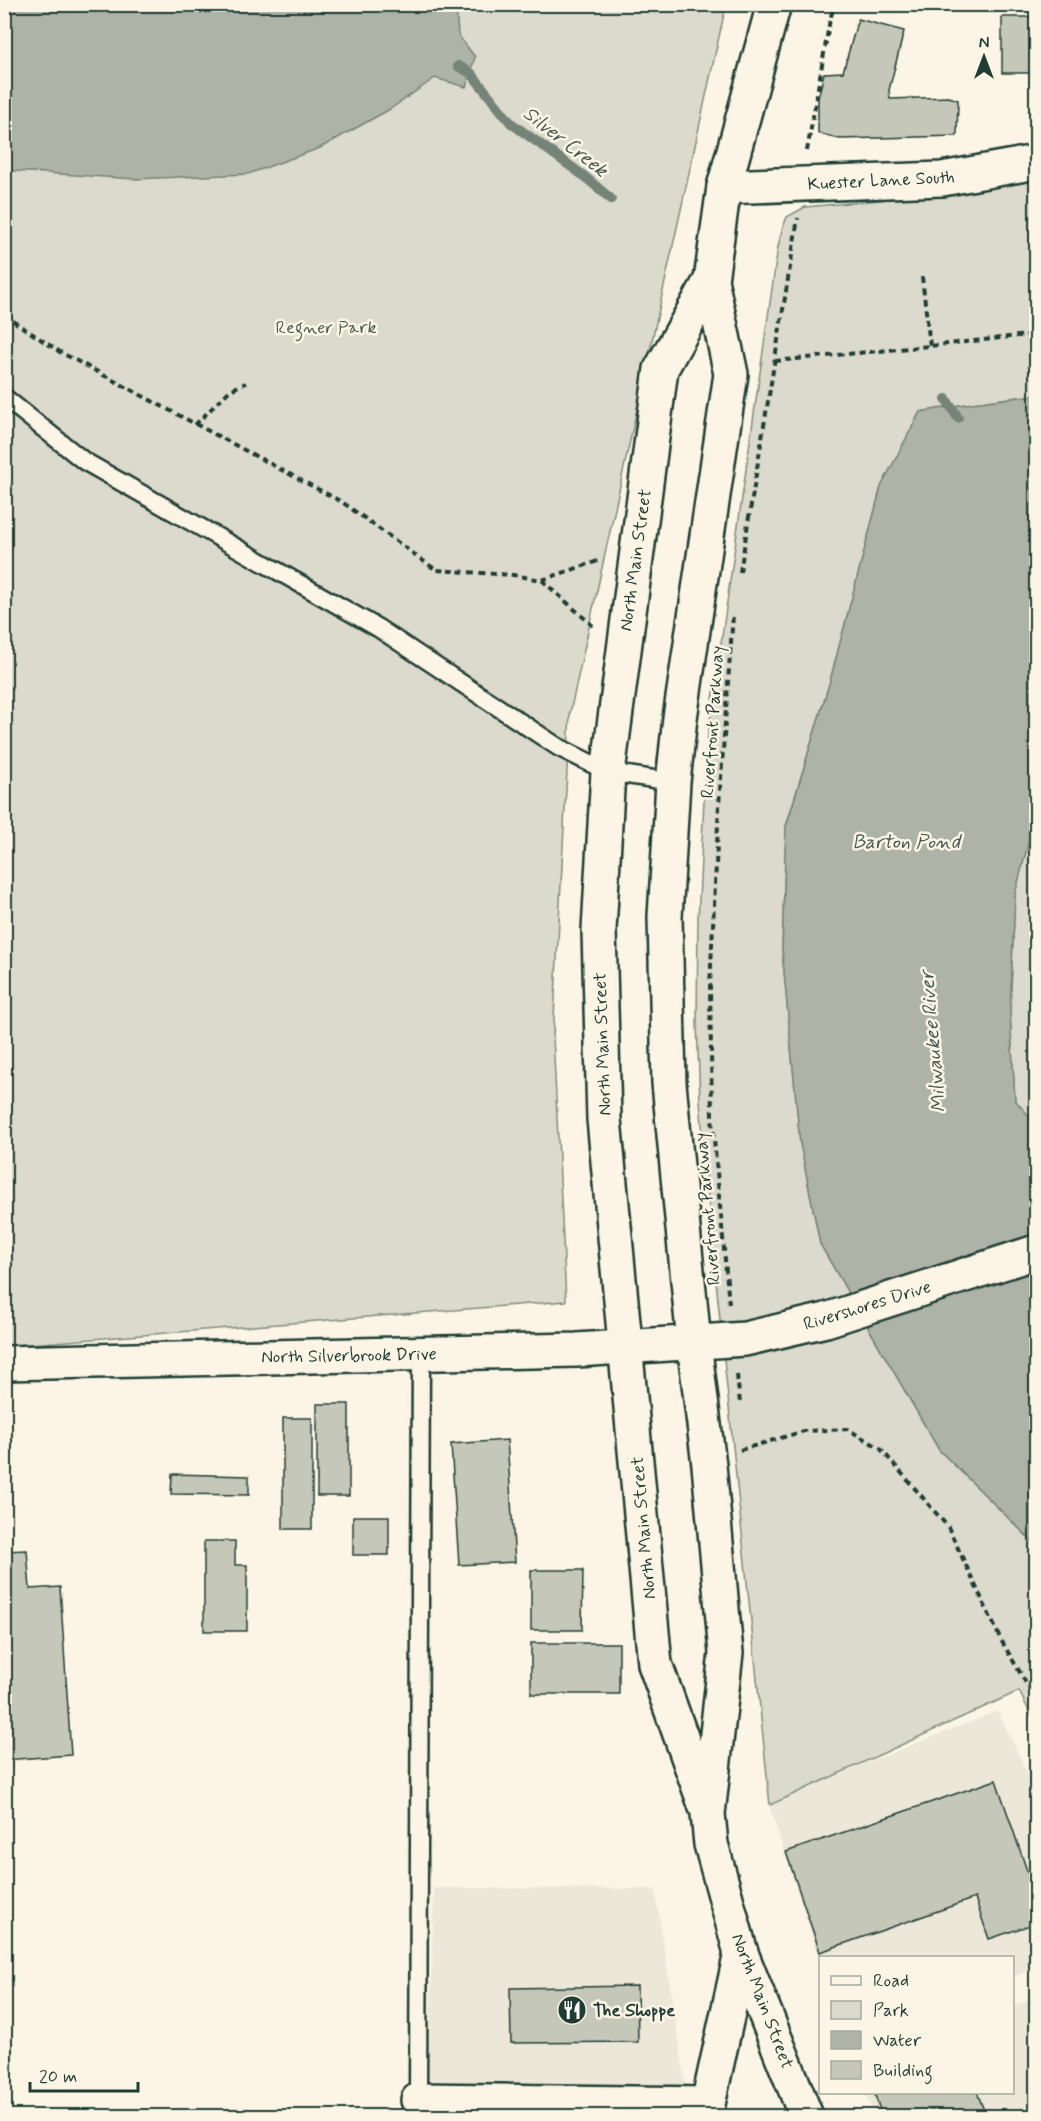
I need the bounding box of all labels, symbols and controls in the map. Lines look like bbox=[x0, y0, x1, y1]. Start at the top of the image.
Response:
north arrow bbox=[954, 27, 1014, 87]
text: N bbox=[979, 33, 989, 54]
water label: Silver Creek bbox=[517, 101, 614, 185]
street label: Kuester Lane South bbox=[807, 165, 955, 197]
park label: Regner Park bbox=[275, 316, 377, 342]
street label: North Main Street bbox=[614, 488, 658, 633]
street label: Riverfront Parkway bbox=[696, 645, 730, 799]
water label: Barton Pond bbox=[852, 829, 963, 856]
water label: Milwaukee River bbox=[914, 967, 953, 1114]
street label: North Main Street bbox=[589, 972, 617, 1116]
street label: Riverfront Parkway bbox=[689, 1132, 727, 1286]
street label: Rivershores Drive bbox=[801, 1275, 934, 1337]
street label: North Silverbrook Drive bbox=[261, 1342, 437, 1370]
street label: North Main Street bbox=[626, 1455, 662, 1600]
street label: North Main Street bbox=[725, 1930, 799, 2073]
legend bbox=[819, 1956, 1014, 2094]
text: Road bbox=[873, 1969, 909, 1993]
restaurant icon: The Shoppe bbox=[556, 1994, 588, 2026]
place label: The Shoppe bbox=[593, 1999, 675, 2023]
text: Park bbox=[873, 1999, 909, 2023]
text: Water bbox=[873, 2029, 922, 2053]
scale bar bbox=[30, 2055, 138, 2093]
text: Building bbox=[873, 2059, 933, 2085]
text: 20 m bbox=[39, 2065, 77, 2089]

